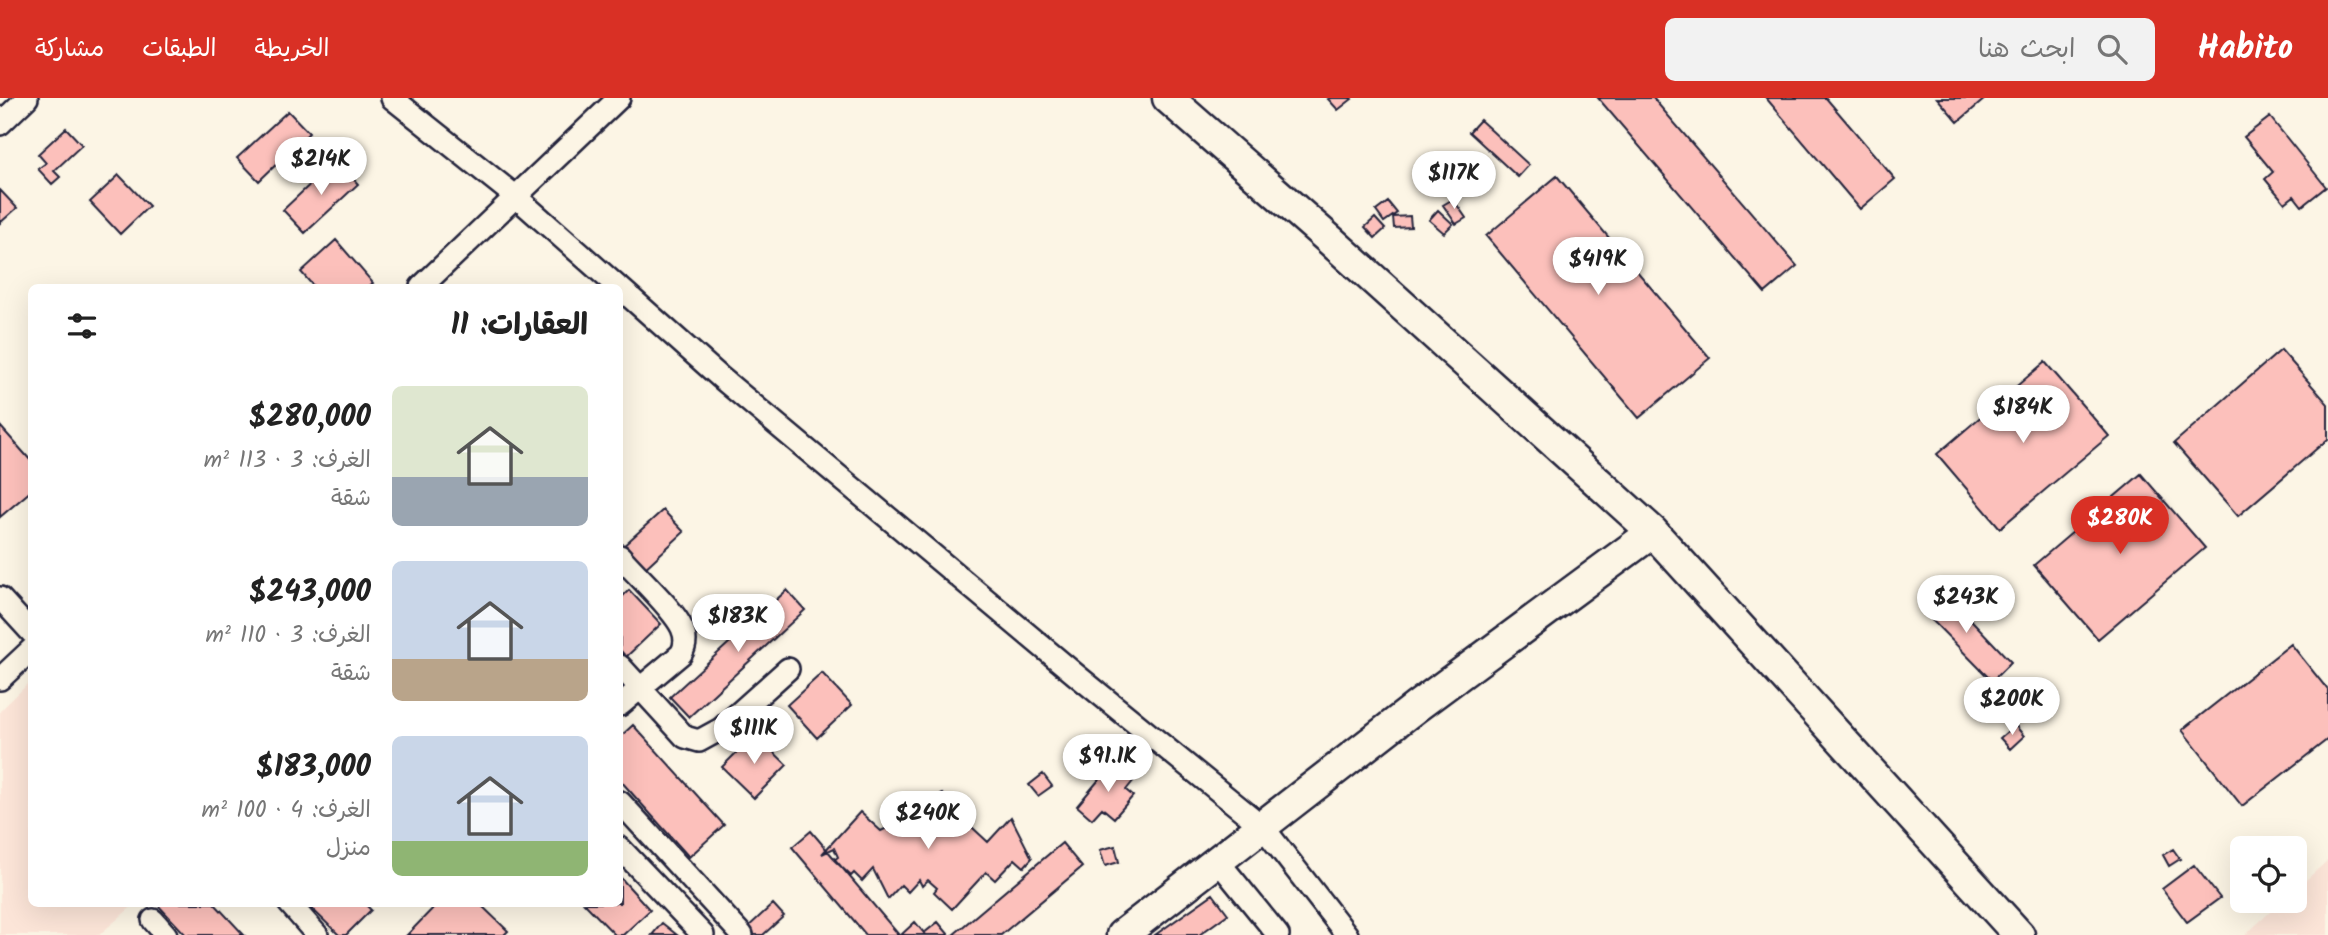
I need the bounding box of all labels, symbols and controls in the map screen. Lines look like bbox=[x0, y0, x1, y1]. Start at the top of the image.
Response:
search box bbox=[1665, 18, 2155, 81]
text: Habito bbox=[2197, 23, 2293, 76]
text: ابحث هنا bbox=[1978, 29, 2075, 71]
text: مشاركة bbox=[35, 30, 104, 69]
text: الطبقات bbox=[142, 30, 217, 69]
text: الخريطة bbox=[255, 30, 329, 69]
icon: search bbox=[2093, 30, 2131, 68]
pin: $214K bbox=[272, 138, 370, 197]
text: $214K bbox=[291, 142, 351, 178]
pin: $117K bbox=[1405, 152, 1503, 211]
text: $117K bbox=[1428, 156, 1480, 192]
pin: $419K bbox=[1549, 238, 1647, 297]
text: $419K bbox=[1569, 242, 1627, 278]
text: العقارات: 11 bbox=[450, 302, 588, 350]
icon: filters bbox=[63, 307, 101, 345]
pin: $184K bbox=[1974, 386, 2072, 445]
text: $184K bbox=[1993, 390, 2053, 426]
text: $280,000 bbox=[249, 394, 371, 442]
icon: home bbox=[448, 414, 532, 498]
text: الغرف: 3 · 113 m² bbox=[204, 443, 371, 479]
text: شقة bbox=[331, 481, 371, 517]
pin: $280K bbox=[2071, 496, 2169, 556]
text: $280K bbox=[2087, 501, 2153, 537]
text: $243,000 bbox=[249, 569, 371, 617]
pin: $243K bbox=[1917, 575, 2015, 635]
text: $243K bbox=[1933, 580, 1999, 616]
icon: home bbox=[448, 589, 532, 673]
pin: $183K bbox=[689, 594, 787, 654]
text: $183K bbox=[708, 599, 768, 635]
text: الغرف: 3 · 110 m² bbox=[205, 618, 371, 654]
text: شقة bbox=[331, 656, 371, 692]
pin: $200K bbox=[1963, 678, 2061, 737]
text: $200K bbox=[1980, 682, 2044, 718]
pin: $111K bbox=[705, 706, 803, 766]
text: $111K bbox=[730, 711, 778, 747]
pin: $91.1K bbox=[1051, 734, 1165, 794]
text: $91.1K bbox=[1079, 739, 1137, 775]
text: $183,000 bbox=[256, 744, 371, 792]
icon: home bbox=[448, 764, 532, 848]
pin: $240K bbox=[879, 792, 977, 851]
text: الغرف: 4 · 100 m² bbox=[202, 793, 371, 829]
text: $240K bbox=[895, 796, 961, 832]
text: منزل bbox=[326, 831, 371, 867]
map controls bbox=[2230, 836, 2307, 913]
button: locate bbox=[2230, 836, 2307, 913]

